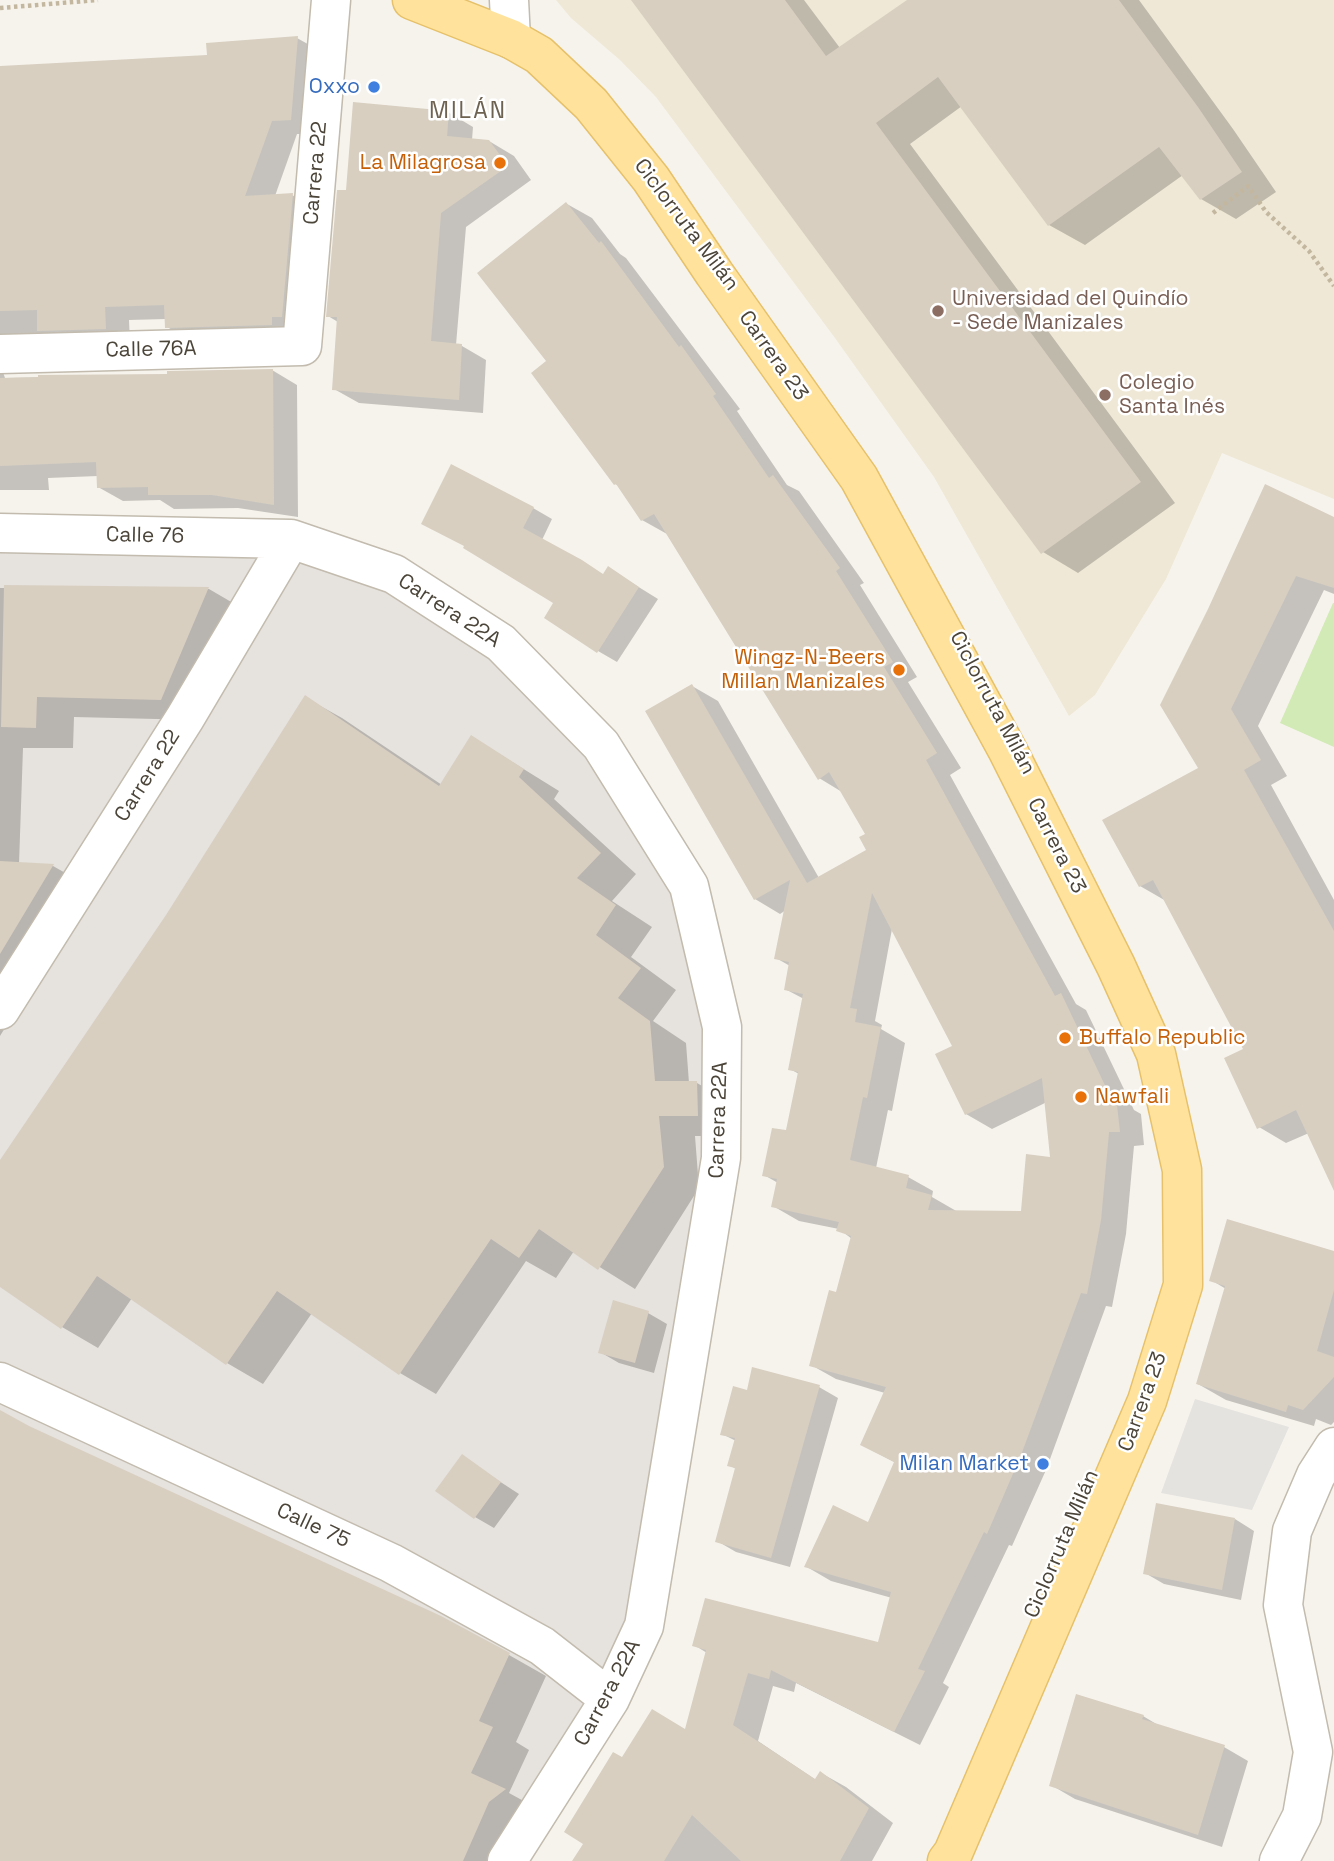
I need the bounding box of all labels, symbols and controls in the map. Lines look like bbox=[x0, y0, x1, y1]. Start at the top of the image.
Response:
place label: Oxxo bbox=[309, 74, 360, 100]
marker: Oxxo bbox=[366, 79, 382, 95]
district label: MILÁN bbox=[430, 98, 506, 126]
street label: Carrera 22 bbox=[299, 120, 333, 226]
place label: La Milagrosa bbox=[360, 150, 486, 176]
street label: Ciclorruta Milán bbox=[628, 154, 744, 296]
marker: La Milagrosa bbox=[492, 155, 508, 171]
place label: Universidad del Quindío - Sede Manizales bbox=[952, 286, 1189, 336]
marker: Universidad del Quindío - Sede Manizales bbox=[930, 303, 946, 319]
street label: Carrera 23 bbox=[733, 306, 813, 406]
street label: Calle 76A bbox=[105, 337, 197, 363]
place label: Colegio Santa Inés bbox=[1119, 370, 1225, 420]
marker: Colegio Santa Inés bbox=[1097, 387, 1113, 403]
street label: Calle 76 bbox=[106, 523, 184, 549]
street label: Carrera 22A bbox=[393, 569, 505, 653]
street label: Ciclorruta Milán bbox=[944, 627, 1040, 779]
place label: Wingz-N-Beers Millan Manizales bbox=[721, 645, 885, 695]
marker: Wingz-N-Beers Millan Manizales bbox=[891, 662, 907, 678]
street label: Carrera 22 bbox=[110, 725, 186, 827]
street label: Carrera 23 bbox=[1021, 794, 1091, 898]
place label: Buffalo Republic bbox=[1079, 1025, 1246, 1051]
marker: Buffalo Republic bbox=[1057, 1030, 1073, 1046]
street label: Carrera 22A bbox=[704, 1061, 734, 1179]
place label: Nawfali bbox=[1095, 1084, 1169, 1110]
marker: Nawfali bbox=[1073, 1089, 1089, 1105]
street label: Carrera 23 bbox=[1113, 1349, 1173, 1455]
place label: Milan Market bbox=[900, 1451, 1029, 1477]
marker: Milan Market bbox=[1035, 1456, 1051, 1472]
street label: Ciclorruta Milán bbox=[1019, 1466, 1105, 1622]
street label: Calle 75 bbox=[272, 1498, 354, 1554]
street label: Carrera 22A bbox=[569, 1635, 647, 1751]

